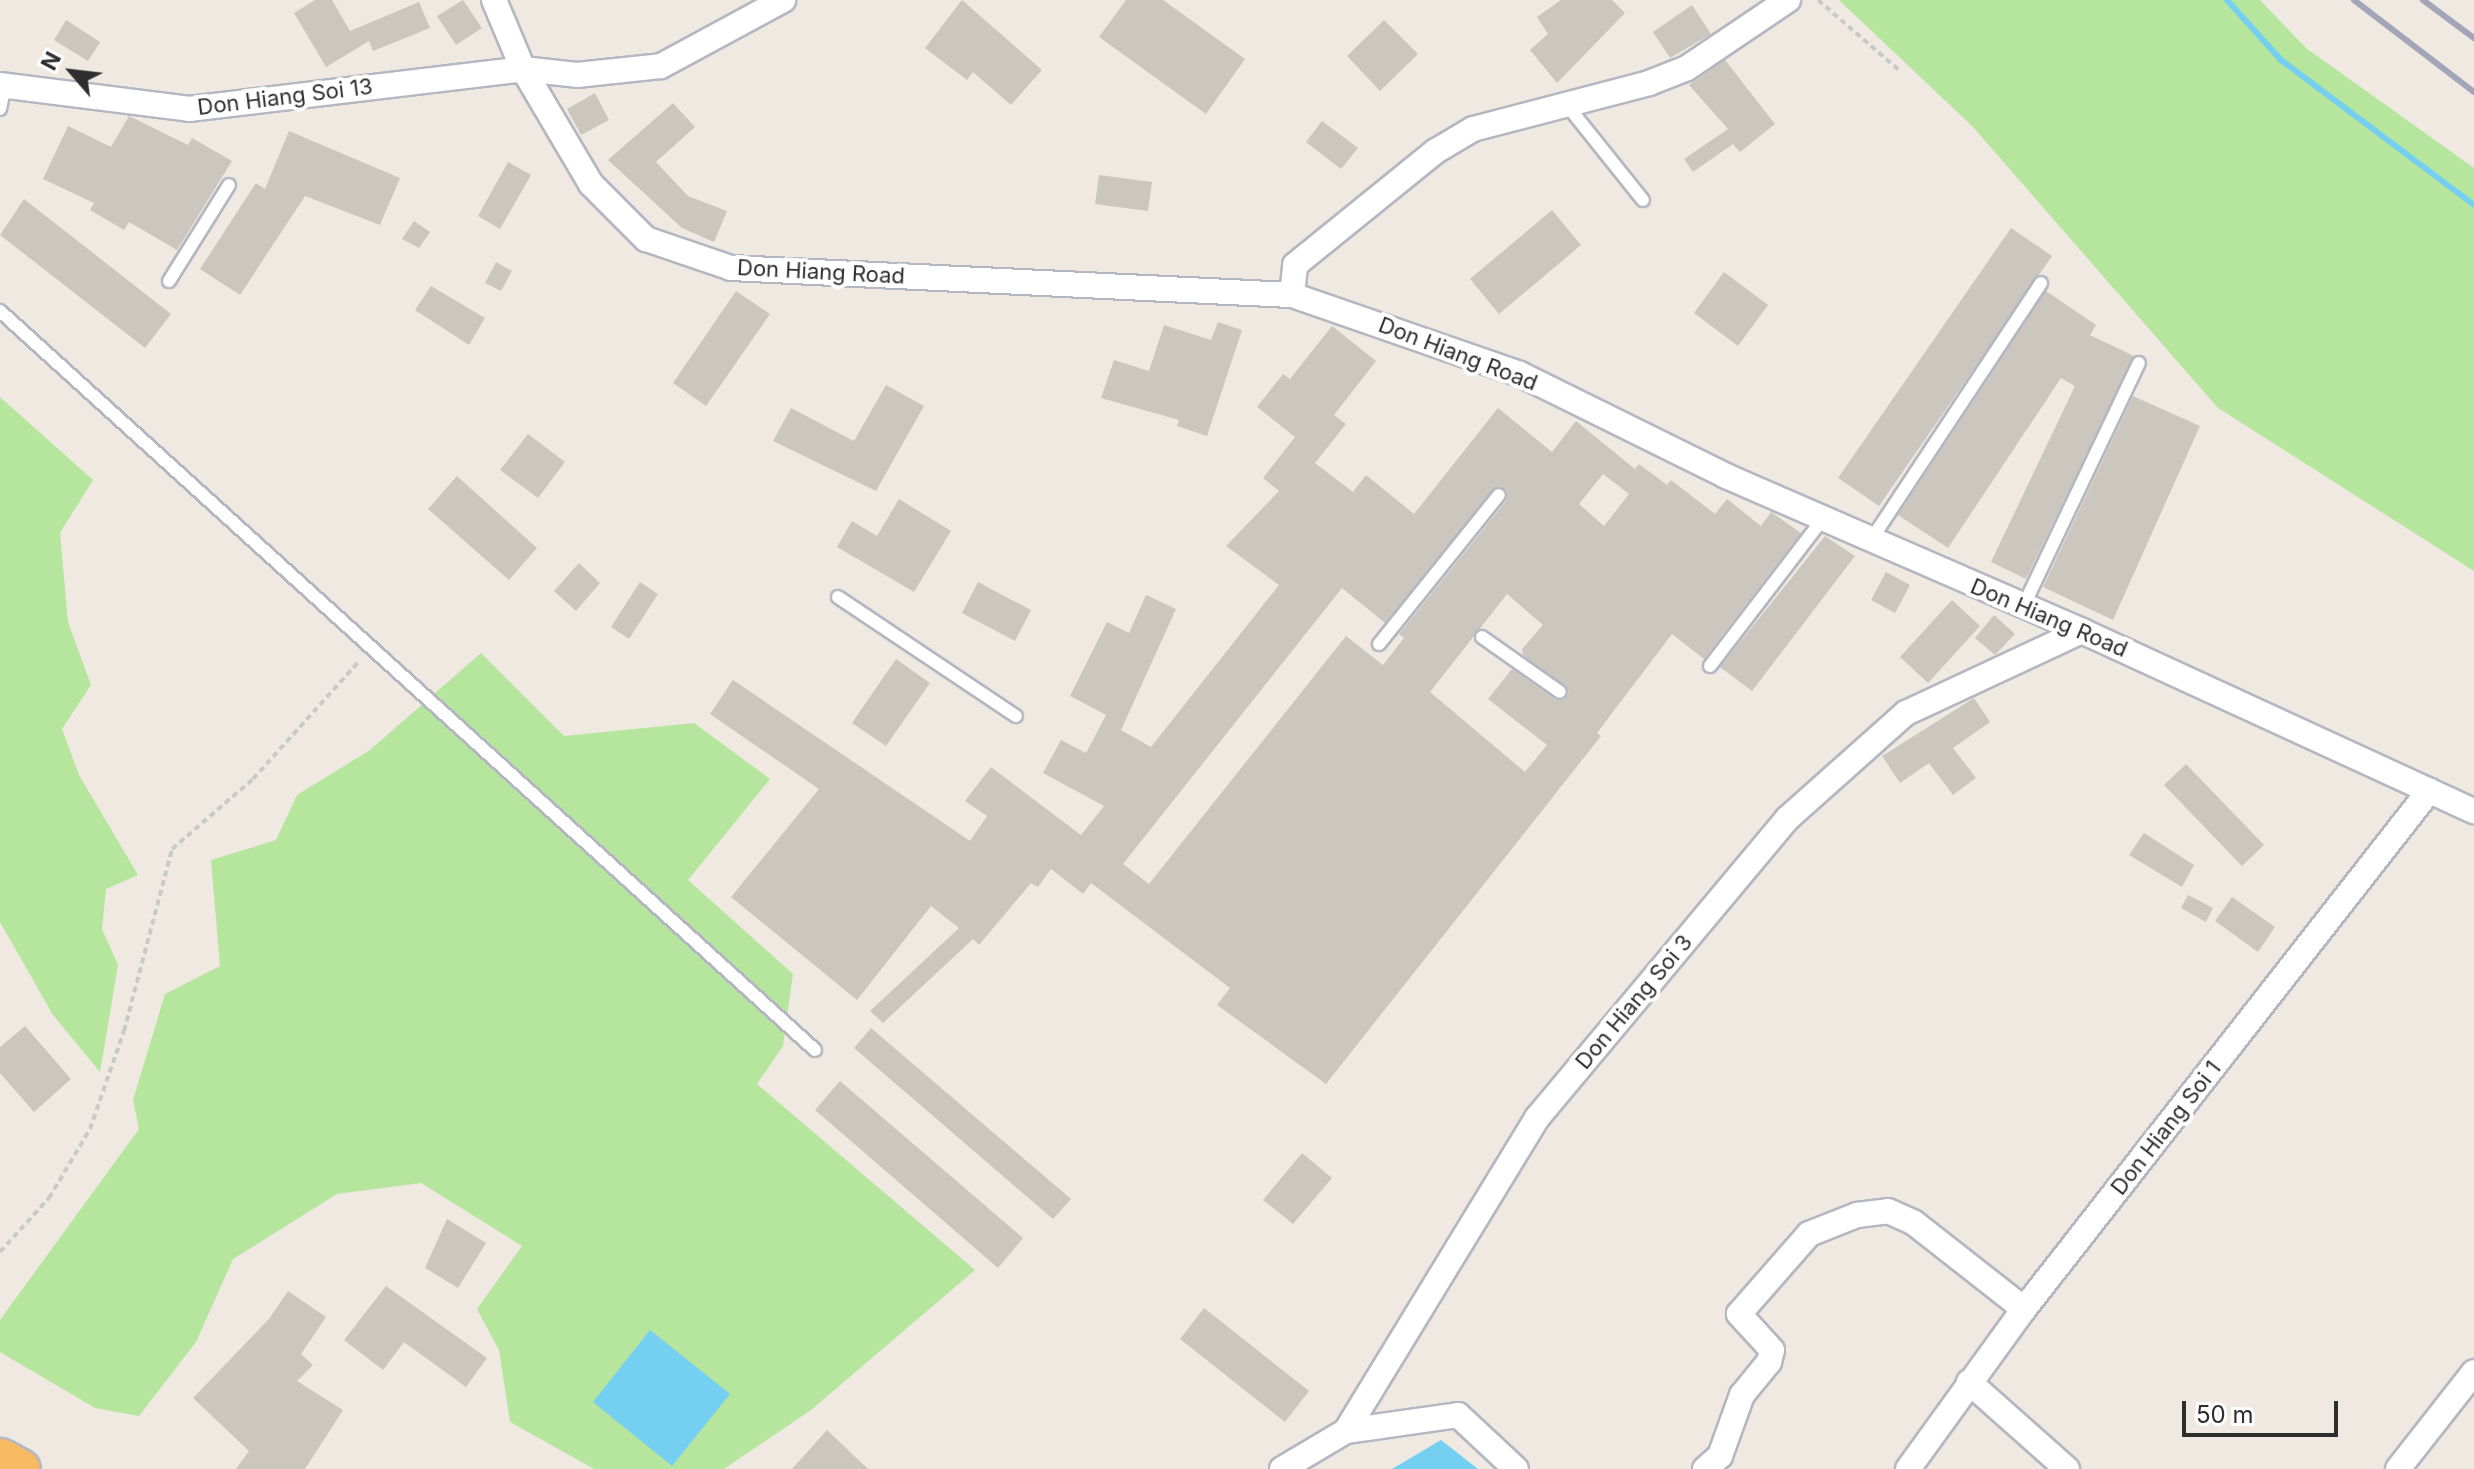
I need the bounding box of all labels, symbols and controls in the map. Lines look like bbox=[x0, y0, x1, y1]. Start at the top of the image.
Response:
north arrow bbox=[32, 32, 112, 112]
text: N bbox=[35, 47, 66, 74]
street label: Don Hiang Soi 13 bbox=[196, 73, 374, 121]
street label: Don Hiang Road bbox=[736, 254, 906, 290]
street label: Don Hiang Road bbox=[1375, 312, 1541, 396]
street label: Don Hiang Road bbox=[1967, 573, 2131, 663]
street label: Don Hiang Soi 3 bbox=[1570, 929, 1698, 1075]
street label: Don Hiang Soi 1 bbox=[2106, 1056, 2226, 1200]
scale bar bbox=[2186, 1385, 2342, 1435]
text: 50 m bbox=[2196, 1400, 2254, 1429]

